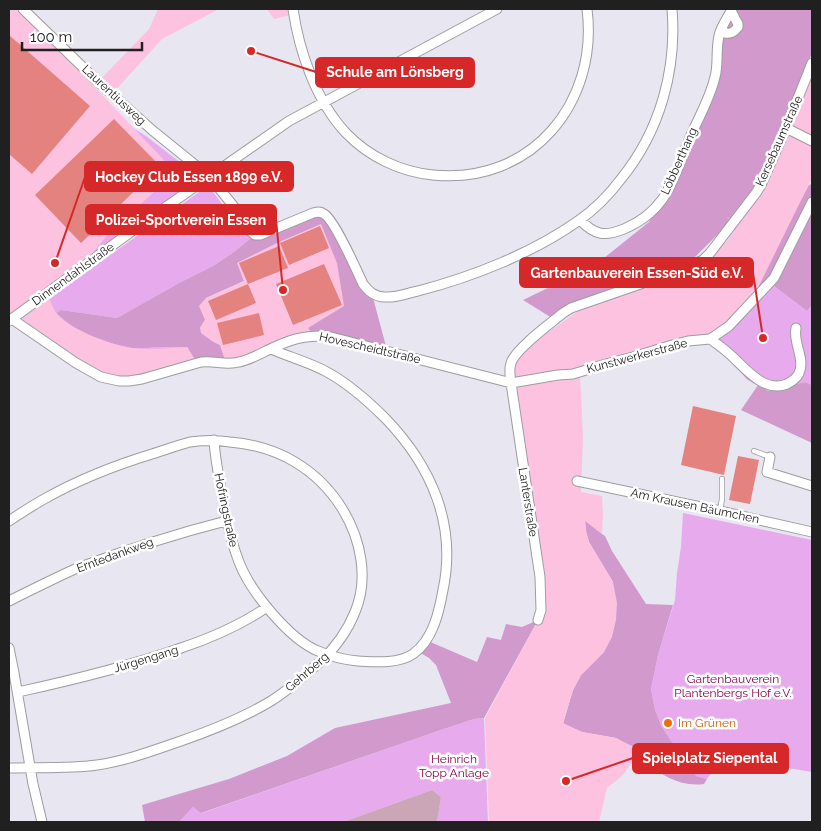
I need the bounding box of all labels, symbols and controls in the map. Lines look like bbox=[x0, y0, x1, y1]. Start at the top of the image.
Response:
scale bar bbox=[22, 20, 142, 52]
text: 100 m bbox=[30, 28, 72, 46]
callout: Schule am Lönsberg bbox=[316, 58, 474, 87]
street label: Laurentiusweg bbox=[79, 62, 149, 128]
text: Schule am Lönsberg bbox=[326, 64, 464, 80]
street label: Kersebaumstraße bbox=[753, 94, 805, 188]
street label: Löbberthang bbox=[658, 125, 700, 197]
callout: Hockey Club Essen 1899 e.V. bbox=[85, 162, 293, 191]
text: Hockey Club Essen 1899 e.V. bbox=[95, 169, 283, 185]
callout: Polizei-Sportverein Essen bbox=[86, 205, 276, 234]
text: Polizei-Sportverein Essen bbox=[96, 212, 266, 228]
street label: Dinnendahlstraße bbox=[29, 240, 117, 308]
callout: Gartenbauverein Essen-Süd e.V. bbox=[520, 258, 753, 287]
text: Gartenbauverein Essen-Süd e.V. bbox=[530, 265, 744, 281]
street label: Hovescheidtstraße bbox=[318, 330, 422, 366]
street label: Kunstwerkerstraße bbox=[585, 336, 689, 376]
street label: Lanterstraße bbox=[516, 466, 540, 538]
street label: Hofringstraße bbox=[211, 472, 241, 548]
street label: Am Krausen Bäumchen bbox=[629, 486, 761, 526]
street label: Erntedankweg bbox=[75, 535, 155, 575]
street label: Jürgengang bbox=[112, 643, 180, 675]
street label: Gehrberg bbox=[282, 649, 332, 695]
park label: Gartenbauverein Plantenbergs Hof e.V. bbox=[674, 672, 792, 700]
place label: Im Grünen bbox=[678, 716, 736, 730]
marker: Im Grünen bbox=[662, 717, 674, 729]
callout: Spielplatz Siepental bbox=[633, 744, 788, 773]
text: Spielplatz Siepental bbox=[643, 750, 778, 766]
park label: Heinrich Topp Anlage bbox=[419, 752, 489, 780]

